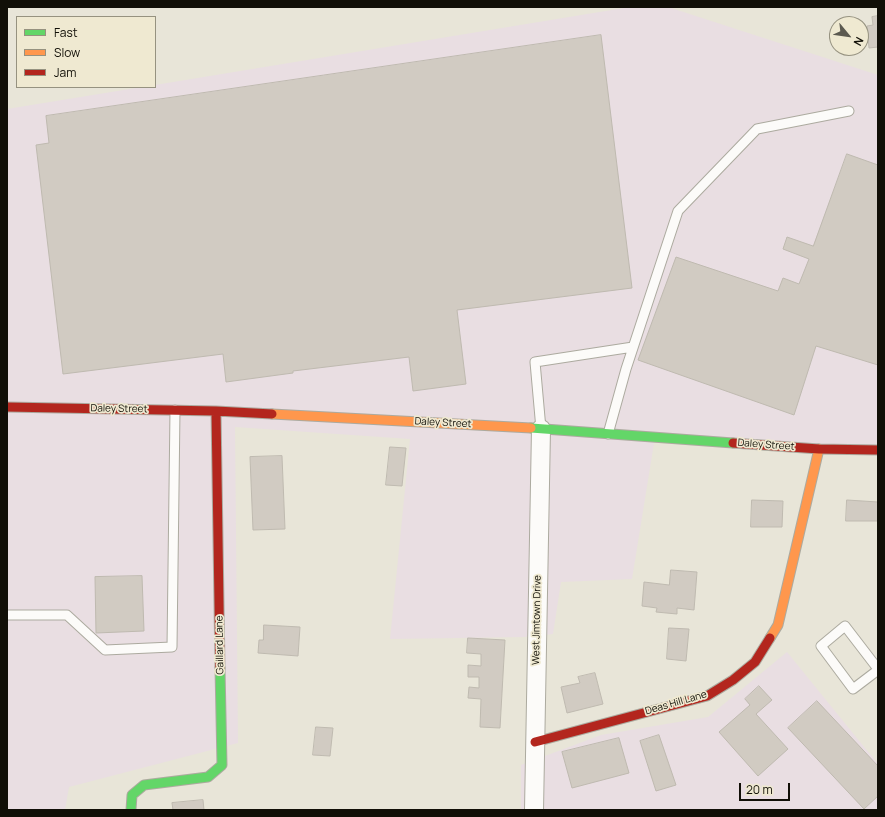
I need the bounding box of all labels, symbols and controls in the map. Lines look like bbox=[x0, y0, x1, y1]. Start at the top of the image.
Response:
legend bbox=[16, 16, 156, 88]
north arrow bbox=[829, 16, 869, 56]
text: Fast bbox=[54, 24, 78, 41]
text: N bbox=[851, 34, 868, 49]
text: Slow bbox=[54, 44, 80, 61]
text: Jam bbox=[54, 64, 76, 81]
street label: Daley Street bbox=[90, 403, 148, 415]
street label: Daley Street bbox=[414, 416, 472, 430]
street label: Daley Street bbox=[737, 437, 795, 453]
street label: West Jimtown Drive bbox=[530, 575, 544, 665]
street label: Gaillard Lane bbox=[213, 615, 227, 675]
street label: Deas Hill Lane bbox=[644, 688, 708, 718]
scale bar bbox=[741, 775, 792, 801]
text: 20 m bbox=[746, 781, 773, 798]

